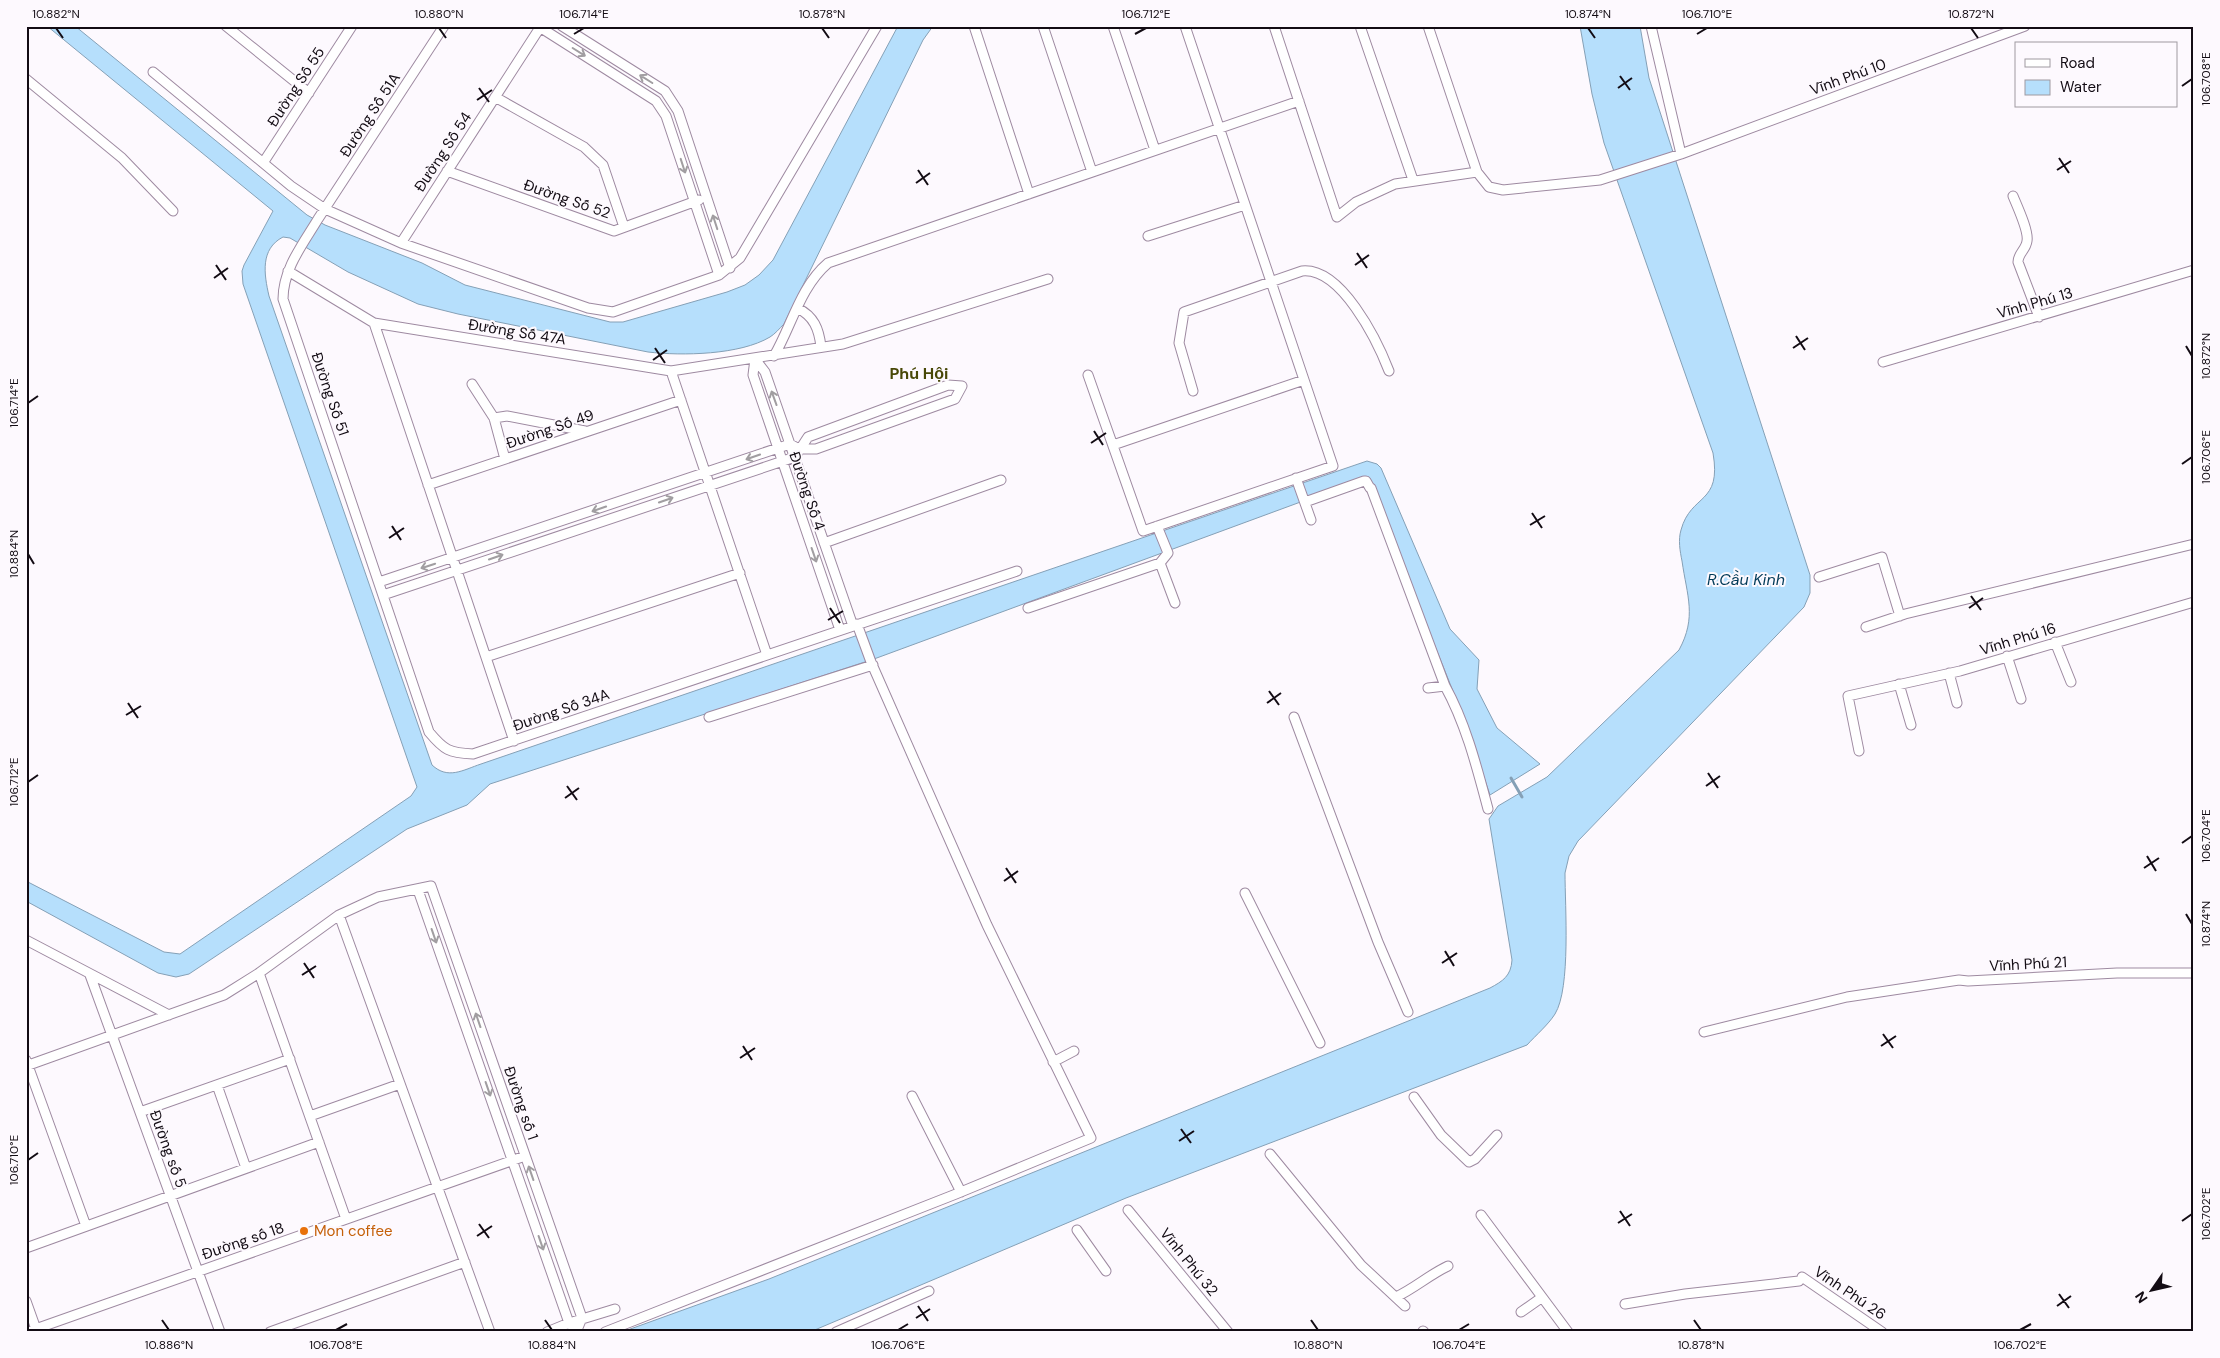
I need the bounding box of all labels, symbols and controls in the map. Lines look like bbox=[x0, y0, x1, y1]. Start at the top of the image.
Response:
text: 10.882°N bbox=[32, 6, 80, 22]
text: 10.880°N bbox=[414, 6, 464, 22]
text: 106.714°E bbox=[559, 6, 609, 22]
text: 10.878°N bbox=[799, 6, 845, 22]
text: 106.712°E bbox=[1121, 6, 1171, 22]
text: 10.874°N bbox=[1565, 6, 1611, 22]
text: 106.710°E bbox=[1682, 6, 1732, 22]
text: 10.872°N bbox=[1948, 6, 1994, 22]
legend bbox=[2015, 42, 2178, 108]
street label: Đường Số 55 bbox=[263, 43, 329, 131]
one-way arrow bbox=[571, 48, 585, 58]
text: 106.708°E bbox=[2198, 52, 2214, 106]
text: Road bbox=[2060, 53, 2095, 73]
street label: Vĩnh Phú 10 bbox=[1807, 54, 1889, 100]
street label: Đường Số 51A bbox=[335, 69, 405, 161]
one-way arrow bbox=[639, 74, 653, 85]
text: Water bbox=[2060, 77, 2102, 97]
street label: Đường Số 54 bbox=[410, 108, 476, 196]
one-way arrow bbox=[679, 158, 688, 174]
street label: Đường Số 52 bbox=[521, 175, 613, 223]
one-way arrow bbox=[710, 214, 719, 230]
street label: Vĩnh Phú 13 bbox=[1995, 283, 2075, 323]
street label: Đường Số 47A bbox=[467, 314, 567, 350]
text: 10.872°N bbox=[2198, 333, 2214, 379]
street label: Đường Số 51 bbox=[306, 350, 354, 438]
district label: Phú Hội bbox=[890, 363, 948, 384]
text: 106.714°E bbox=[6, 378, 22, 428]
one-way arrow bbox=[769, 391, 778, 406]
street label: Đường Số 49 bbox=[503, 405, 597, 453]
text: 106.706°E bbox=[2198, 430, 2214, 484]
street label: Đường Số 4 bbox=[784, 449, 830, 533]
one-way arrow bbox=[746, 453, 761, 462]
one-way arrow bbox=[658, 495, 674, 504]
one-way arrow bbox=[591, 504, 607, 514]
text: 10.884°N bbox=[6, 530, 22, 578]
one-way arrow bbox=[810, 547, 819, 563]
one-way arrow bbox=[487, 552, 503, 561]
one-way arrow bbox=[421, 562, 437, 571]
water label: R.Cầu Kinh bbox=[1707, 569, 1785, 590]
street label: Vĩnh Phú 16 bbox=[1977, 618, 2059, 660]
street label: Đường Số 34A bbox=[510, 684, 612, 736]
text: 106.712°E bbox=[6, 757, 22, 807]
text: 106.704°E bbox=[2198, 809, 2214, 863]
text: 10.874°N bbox=[2198, 901, 2214, 947]
one-way arrow bbox=[430, 927, 439, 943]
street label: Vĩnh Phú 21 bbox=[1989, 952, 2067, 976]
one-way arrow bbox=[473, 1012, 482, 1028]
street label: Đường số 1 bbox=[499, 1064, 543, 1142]
one-way arrow bbox=[483, 1081, 493, 1097]
street label: Đường số 5 bbox=[145, 1107, 191, 1191]
text: 106.710°E bbox=[6, 1135, 22, 1185]
one-way arrow bbox=[526, 1166, 535, 1181]
text: 106.702°E bbox=[2198, 1187, 2214, 1241]
street label: Đường số 18 bbox=[199, 1218, 287, 1264]
place label: Mon coffee bbox=[314, 1221, 393, 1241]
street label: Vĩnh Phú 32 bbox=[1155, 1224, 1223, 1300]
marker: Mon coffee bbox=[298, 1225, 310, 1237]
one-way arrow bbox=[537, 1234, 546, 1250]
street label: Vĩnh Phú 26 bbox=[1810, 1262, 1890, 1324]
north arrow bbox=[2128, 1266, 2178, 1316]
text: N bbox=[2131, 1288, 2152, 1307]
text: 10.886°N bbox=[145, 1337, 193, 1353]
text: 106.708°E bbox=[309, 1337, 363, 1353]
text: 10.884°N bbox=[528, 1337, 576, 1353]
text: 106.706°E bbox=[871, 1337, 925, 1353]
text: 10.880°N bbox=[1293, 1337, 1343, 1353]
text: 106.704°E bbox=[1432, 1337, 1486, 1353]
text: 10.878°N bbox=[1678, 1337, 1724, 1353]
text: 106.702°E bbox=[1993, 1337, 2047, 1353]

